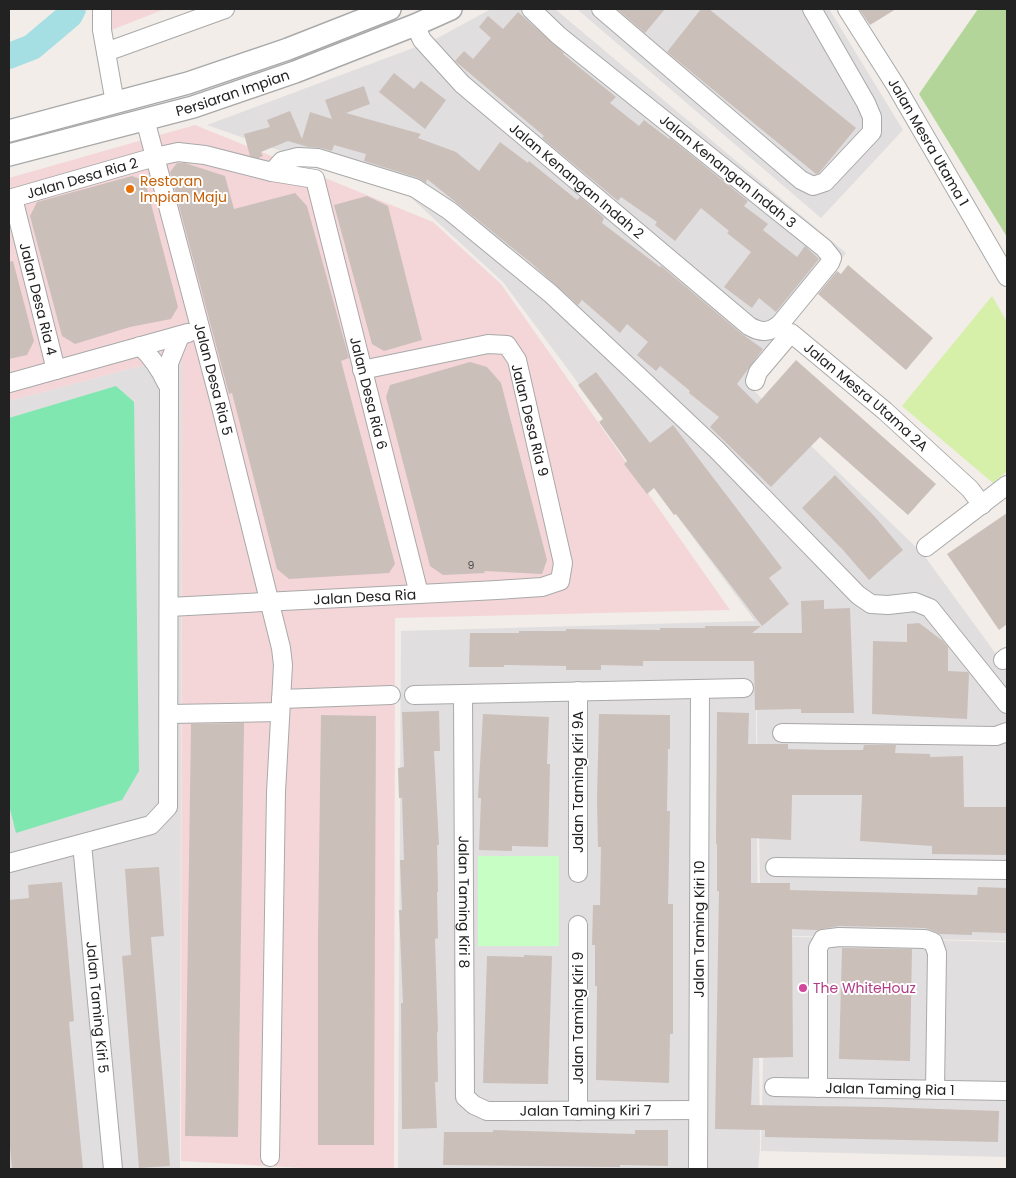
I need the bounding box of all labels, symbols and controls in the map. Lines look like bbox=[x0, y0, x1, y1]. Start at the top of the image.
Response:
street label: Persiaran Impian bbox=[173, 65, 292, 121]
street label: Jalan Mesra Utama 1 bbox=[883, 74, 974, 210]
street label: Jalan Kenangan Indah 3 bbox=[655, 109, 801, 233]
street label: Jalan Kenangan Indah 2 bbox=[505, 118, 648, 243]
street label: Jalan Desa Ria 2 bbox=[24, 152, 140, 203]
place label: Restoran Impian Maju bbox=[140, 171, 227, 207]
marker: Restoran Impian Maju bbox=[124, 183, 136, 195]
street label: Jalan Desa Ria 4 bbox=[14, 240, 62, 358]
street label: Jalan Desa Ria 5 bbox=[189, 321, 238, 438]
street label: Jalan Desa Ria 6 bbox=[345, 335, 392, 452]
street label: Jalan Mesra Utama 2A bbox=[799, 338, 933, 456]
street label: Jalan Desa Ria 9 bbox=[506, 362, 554, 478]
house number: 9 bbox=[468, 557, 475, 573]
street label: Jalan Desa Ria bbox=[313, 584, 417, 610]
street label: Jalan Taming Kiri 9A bbox=[568, 711, 588, 853]
street label: Jalan Taming Kiri 8 bbox=[454, 836, 474, 969]
street label: Jalan Taming Kiri 10 bbox=[689, 860, 709, 998]
street label: Jalan Taming Kiri 5 bbox=[81, 940, 114, 1074]
street label: Jalan Taming Kiri 9 bbox=[568, 952, 588, 1084]
place label: The WhiteHouz bbox=[813, 978, 916, 998]
marker: The WhiteHouz bbox=[797, 982, 809, 994]
street label: Jalan Taming Ria 1 bbox=[825, 1078, 955, 1100]
street label: Jalan Taming Kiri 7 bbox=[520, 1100, 652, 1121]

